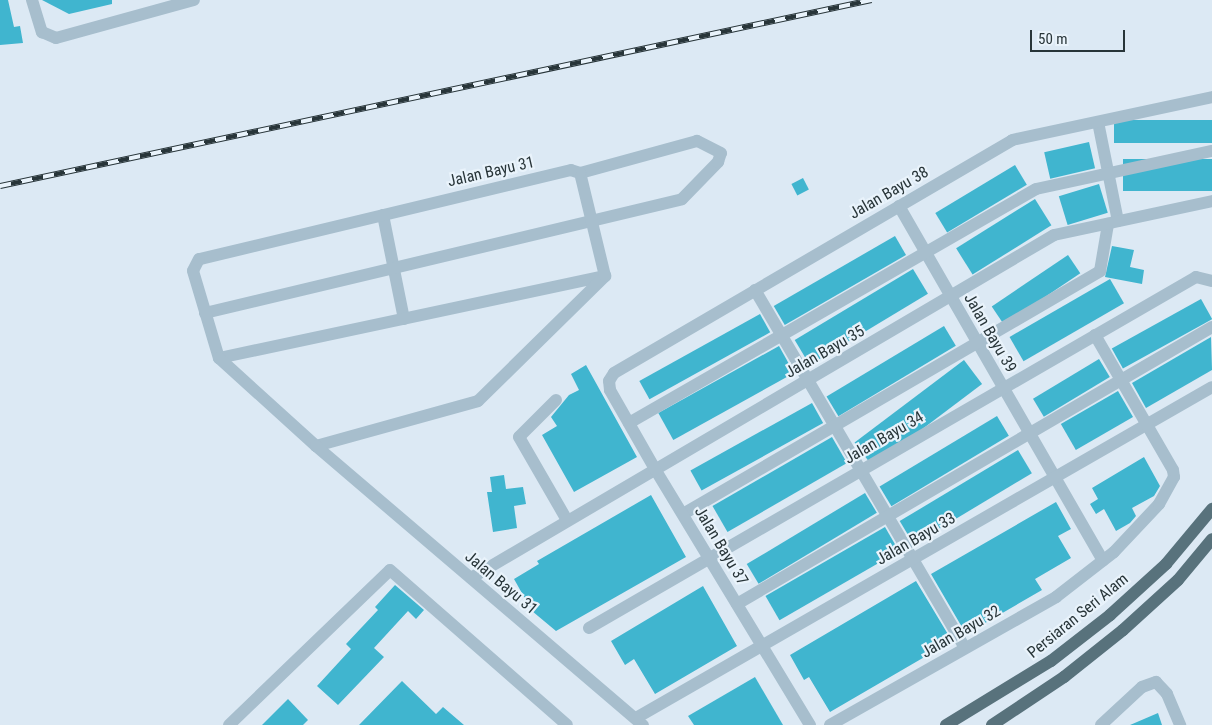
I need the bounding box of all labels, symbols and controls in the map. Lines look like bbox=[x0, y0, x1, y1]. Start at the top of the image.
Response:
scale bar bbox=[1032, 20, 1127, 52]
text: 50 m bbox=[1038, 30, 1068, 48]
street label: Jalan Bayu 31 bbox=[446, 153, 536, 191]
street label: Jalan Bayu 38 bbox=[846, 163, 932, 223]
street label: Jalan Bayu 39 bbox=[960, 290, 1020, 376]
street label: Jalan Bayu 35 bbox=[782, 322, 868, 382]
street label: Jalan Bayu 34 bbox=[841, 408, 927, 468]
street label: Jalan Bayu 37 bbox=[690, 503, 752, 589]
street label: Jalan Bayu 33 bbox=[873, 509, 959, 569]
street label: Jalan Bayu 31 bbox=[461, 547, 541, 619]
street label: Persiaran Seri Alam bbox=[1024, 570, 1132, 662]
street label: Jalan Bayu 32 bbox=[918, 602, 1004, 662]

